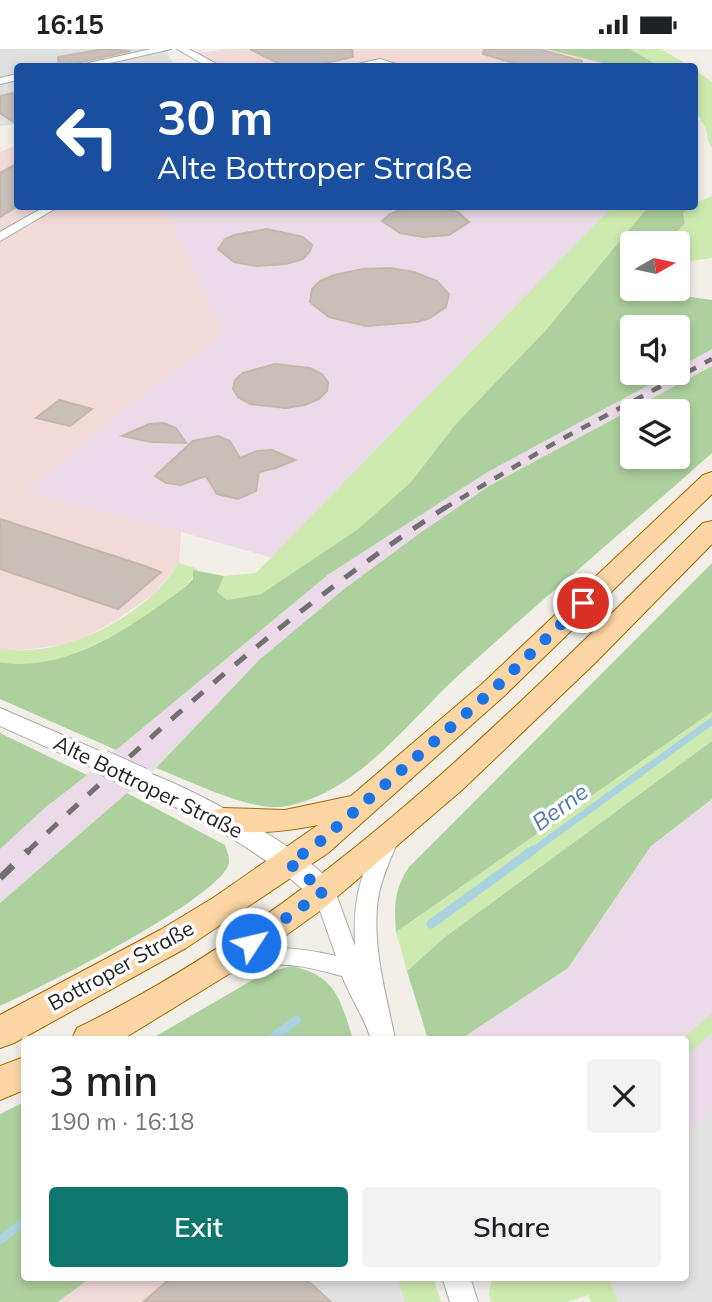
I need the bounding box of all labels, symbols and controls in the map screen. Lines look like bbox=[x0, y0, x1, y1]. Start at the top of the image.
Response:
text: 16:15 bbox=[35, 8, 104, 41]
text: 30 m bbox=[157, 86, 273, 147]
icon: left bbox=[42, 91, 133, 182]
text: Alte Bottroper Straße bbox=[157, 147, 472, 187]
north arrow bbox=[620, 231, 690, 301]
map controls bbox=[620, 231, 690, 469]
button: sound bbox=[620, 315, 690, 385]
button: layers bbox=[620, 399, 690, 469]
pin bbox=[553, 573, 613, 633]
icon: arrive bbox=[564, 584, 602, 622]
street label: Alte Bottroper Straße bbox=[50, 729, 247, 843]
water label: Berne bbox=[526, 776, 594, 837]
position arrow bbox=[214, 906, 288, 980]
street label: Bottroper Straße bbox=[43, 914, 198, 1016]
text: 3 min bbox=[49, 1054, 158, 1107]
button: close bbox=[587, 1059, 661, 1133]
text: 190 m · 16:18 bbox=[49, 1107, 194, 1136]
button: Exit bbox=[49, 1187, 348, 1267]
button: Share bbox=[362, 1187, 661, 1267]

